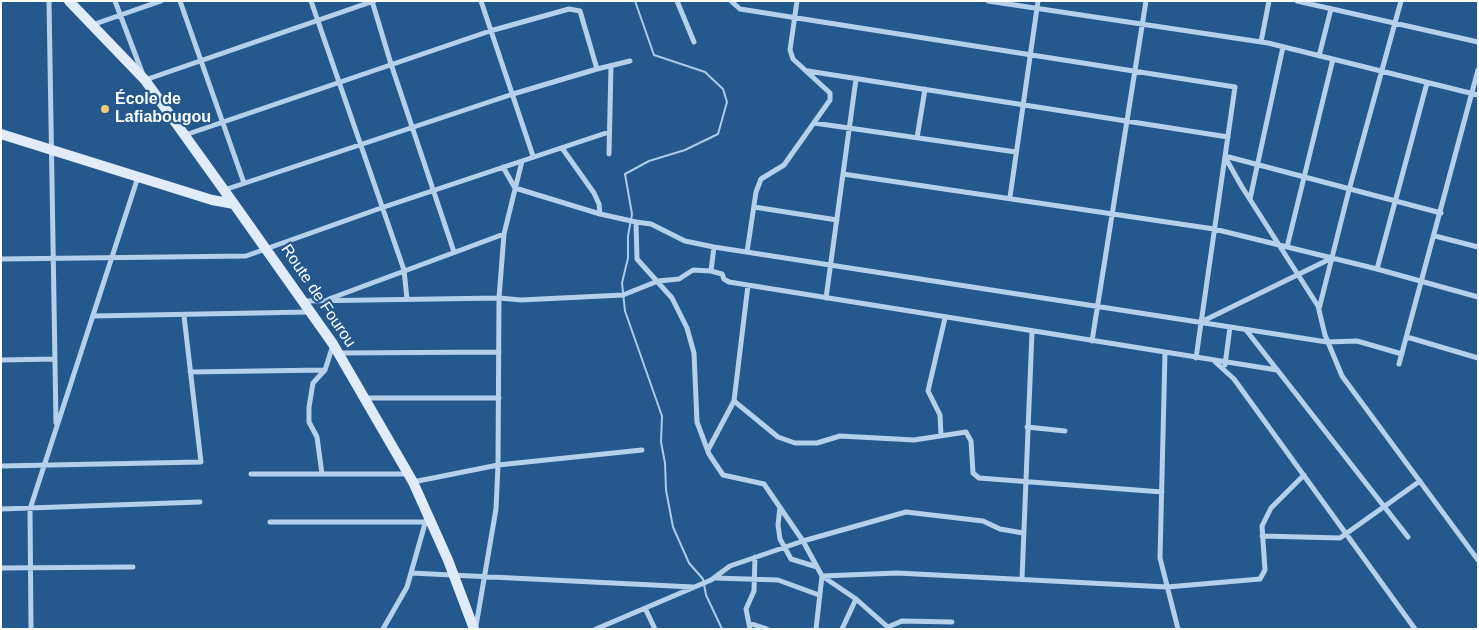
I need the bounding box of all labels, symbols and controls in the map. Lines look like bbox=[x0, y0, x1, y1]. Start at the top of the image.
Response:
place label: École de Lafiabougou bbox=[115, 90, 211, 128]
marker: École de Lafiabougou bbox=[99, 103, 111, 115]
street label: Route de Fourou bbox=[276, 241, 360, 351]

